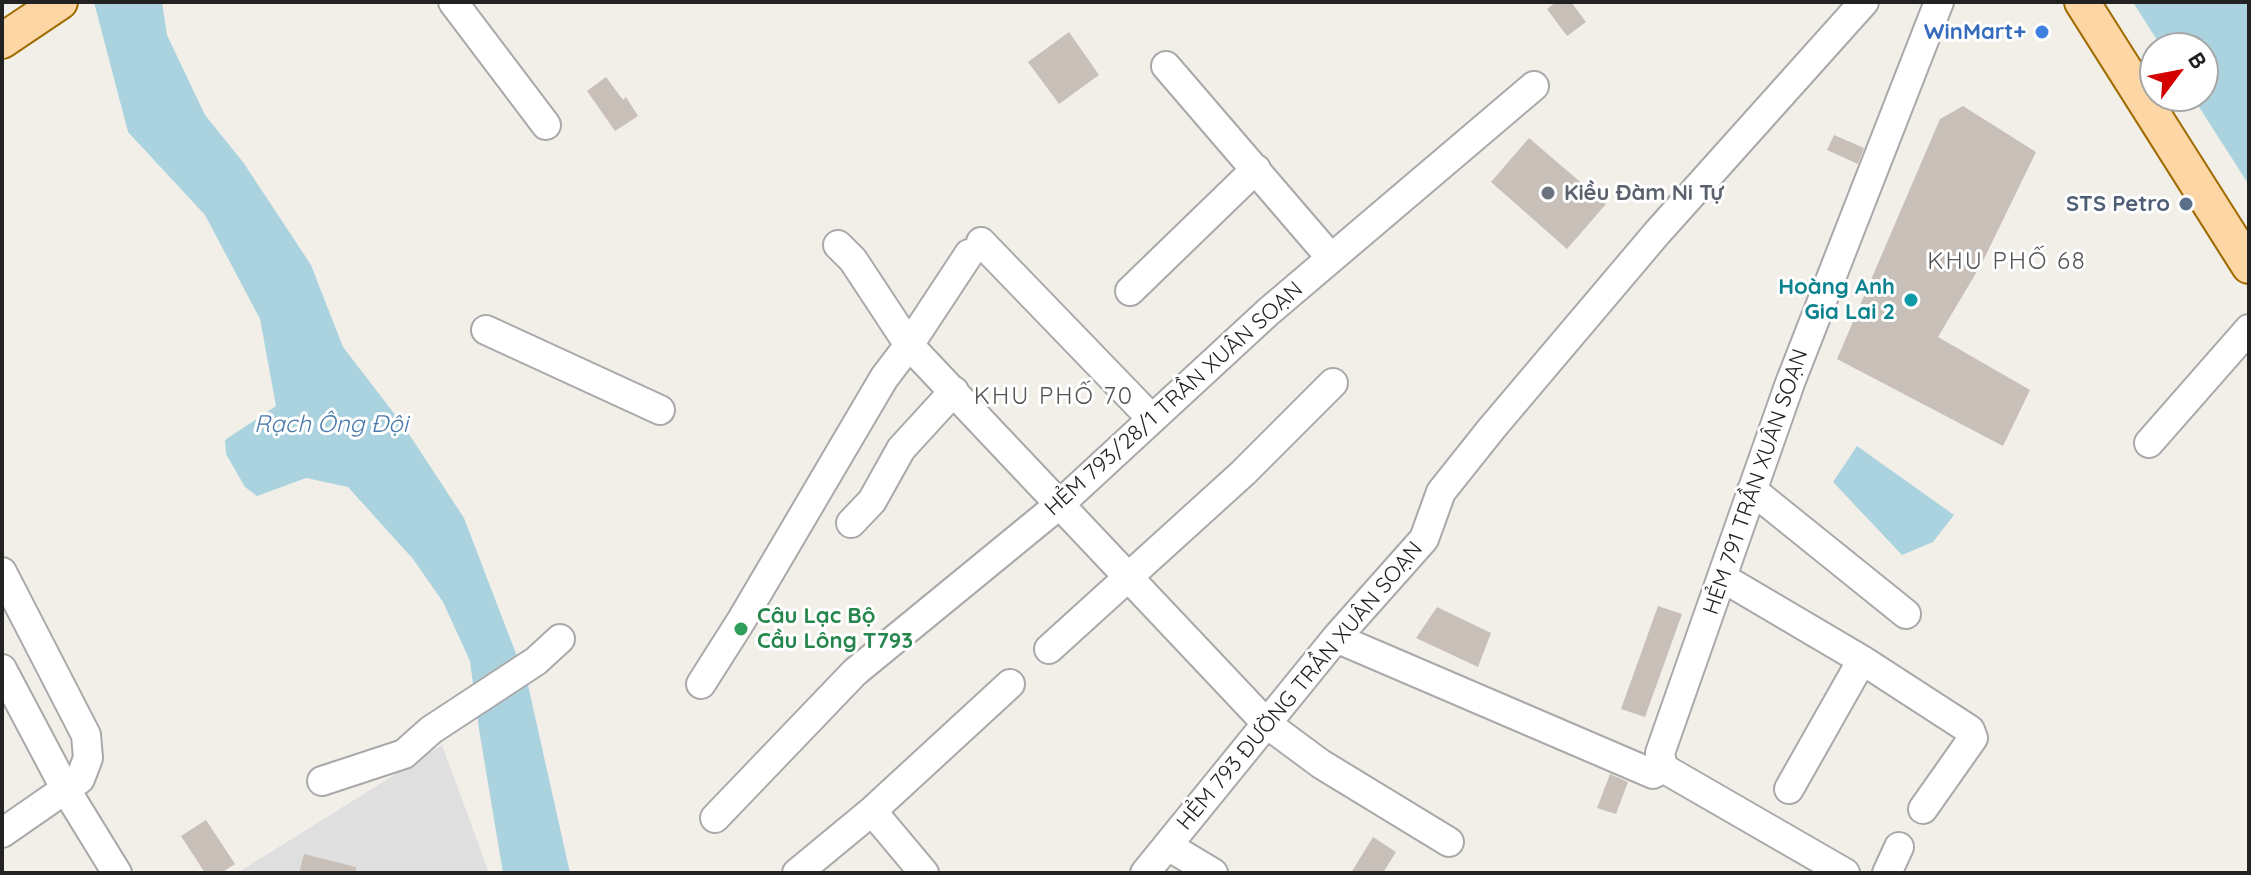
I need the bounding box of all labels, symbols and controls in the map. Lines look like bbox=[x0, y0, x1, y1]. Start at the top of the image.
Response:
place label: WinMart+ bbox=[1924, 19, 2026, 45]
marker: WinMart+ bbox=[2033, 23, 2051, 41]
north arrow bbox=[2139, 32, 2219, 112]
text: B bbox=[2182, 47, 2213, 74]
place label: Kiều Đàm Ni Tự bbox=[1564, 180, 1723, 206]
marker: Kiều Đàm Ni Tự bbox=[1539, 184, 1557, 202]
place label: STS Petro bbox=[2066, 191, 2170, 217]
marker: STS Petro bbox=[2177, 195, 2195, 213]
district label: KHU PHỐ 68 bbox=[1927, 248, 2087, 276]
place label: Hoàng Anh Gia Lai 2 bbox=[1778, 274, 1895, 326]
street label: HẺM 793/28/1 TRẦN XUÂN SOẠN bbox=[1040, 276, 1308, 522]
marker: Hoàng Anh Gia Lai 2 bbox=[1902, 291, 1920, 309]
street label: HẺM 791 TRẦN XUÂN SOẠN bbox=[1698, 346, 1814, 618]
district label: KHU PHỐ 70 bbox=[974, 383, 1134, 411]
water label: Rạch Ông Đội bbox=[254, 411, 408, 439]
street label: HẺM 793 ĐƯỜNG TRẦN XUÂN SOẠN bbox=[1172, 537, 1428, 835]
place label: Câu Lạc Bộ Cầu Lông T793 bbox=[757, 603, 913, 654]
marker: Câu Lạc Bộ Cầu Lông T793 bbox=[732, 620, 750, 638]

